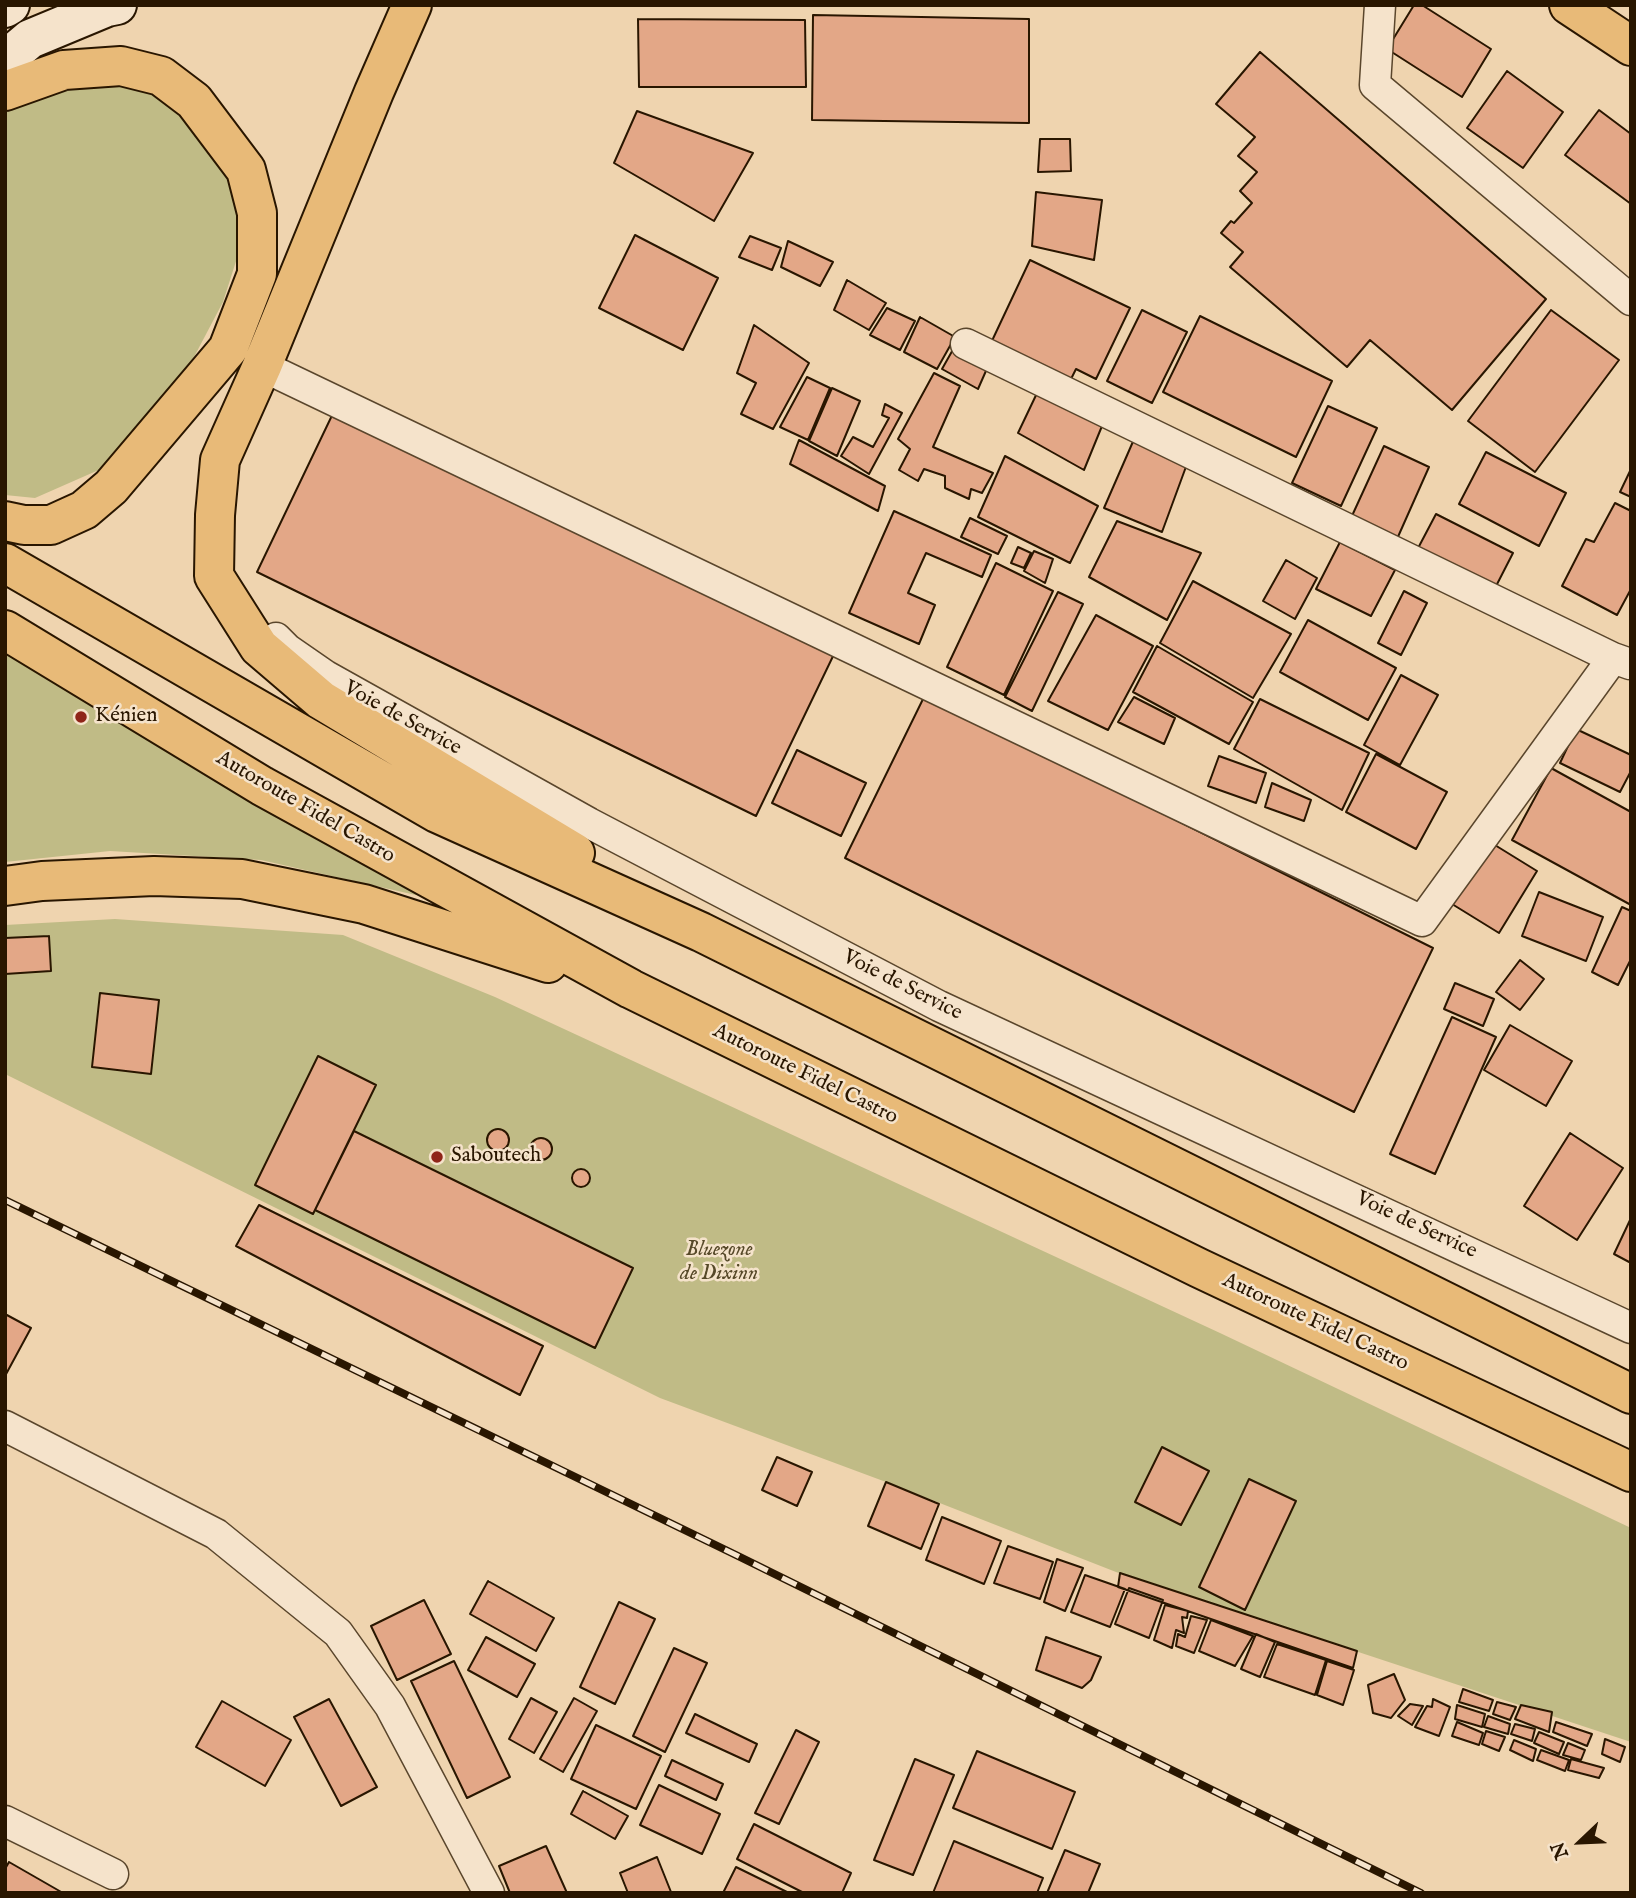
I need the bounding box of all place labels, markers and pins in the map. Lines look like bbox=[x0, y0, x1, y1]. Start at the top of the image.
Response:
place label: Kénien bbox=[95, 704, 157, 730]
marker: Kénien bbox=[73, 709, 89, 725]
place label: Saboutech bbox=[451, 1144, 541, 1170]
marker: Saboutech bbox=[429, 1149, 445, 1165]

